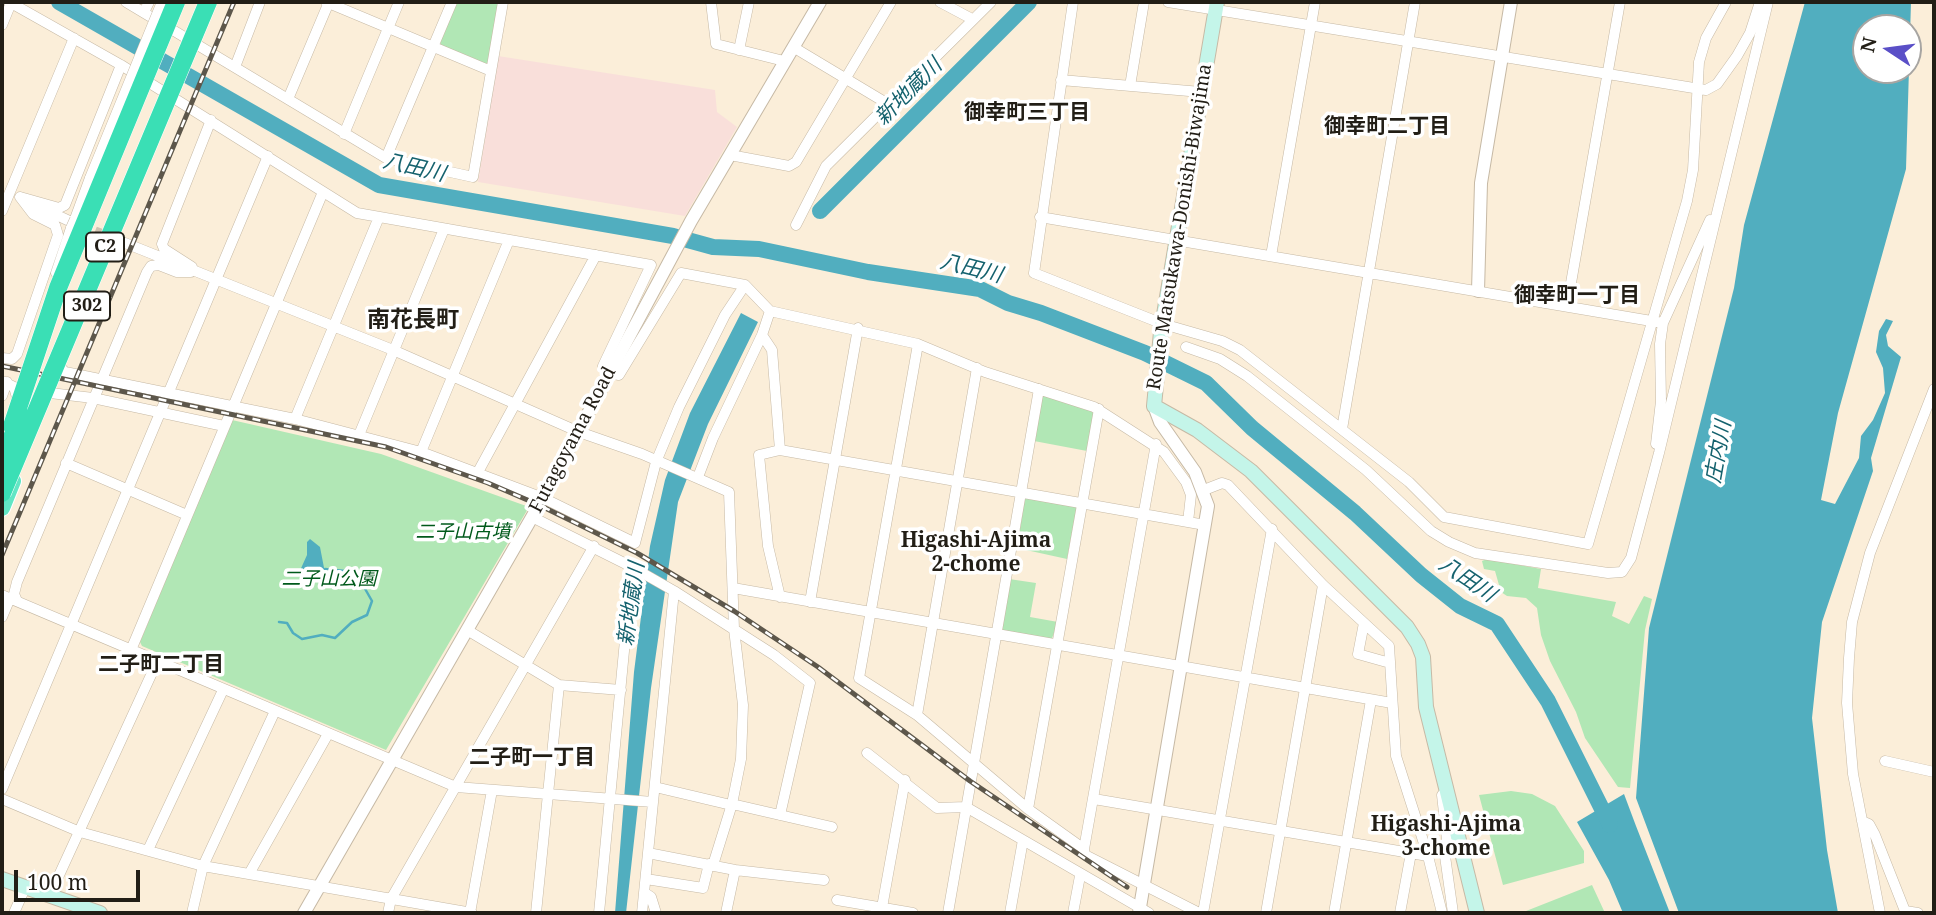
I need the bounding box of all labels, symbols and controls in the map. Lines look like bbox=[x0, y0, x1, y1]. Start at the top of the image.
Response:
north arrow bbox=[1852, 14, 1922, 84]
text: N bbox=[1854, 35, 1883, 55]
water label: 新地蔵川 bbox=[870, 53, 948, 131]
street label: Route Matsukawa-Donishi-Biwajima bbox=[1143, 62, 1217, 392]
district label: 御幸町三丁目 bbox=[964, 100, 1090, 126]
district label: 御幸町二丁目 bbox=[1324, 114, 1450, 140]
water label: 八田川 bbox=[380, 149, 448, 187]
road number: C2 bbox=[86, 232, 124, 262]
water label: 八田川 bbox=[937, 249, 1005, 289]
district label: 御幸町一丁目 bbox=[1514, 283, 1640, 309]
road number: 302 bbox=[64, 292, 110, 320]
district label: 南花長町 bbox=[367, 306, 459, 334]
street label: Futagoyama Road bbox=[525, 363, 621, 517]
water label: 庄内川 bbox=[1701, 419, 1737, 485]
park label: 二子山古墳 bbox=[416, 522, 510, 544]
district label: Higashi-Ajima 2-chome bbox=[901, 528, 1051, 578]
water label: 八田川 bbox=[1434, 552, 1500, 608]
water label: 新地蔵川 bbox=[614, 561, 650, 647]
park label: 二子山公園 bbox=[282, 569, 376, 591]
district label: 二子町二丁目 bbox=[98, 652, 224, 678]
district label: 二子町一丁目 bbox=[469, 745, 595, 771]
district label: Higashi-Ajima 3-chome bbox=[1371, 812, 1521, 862]
scale bar bbox=[18, 856, 144, 900]
text: 100 m bbox=[27, 868, 88, 896]

